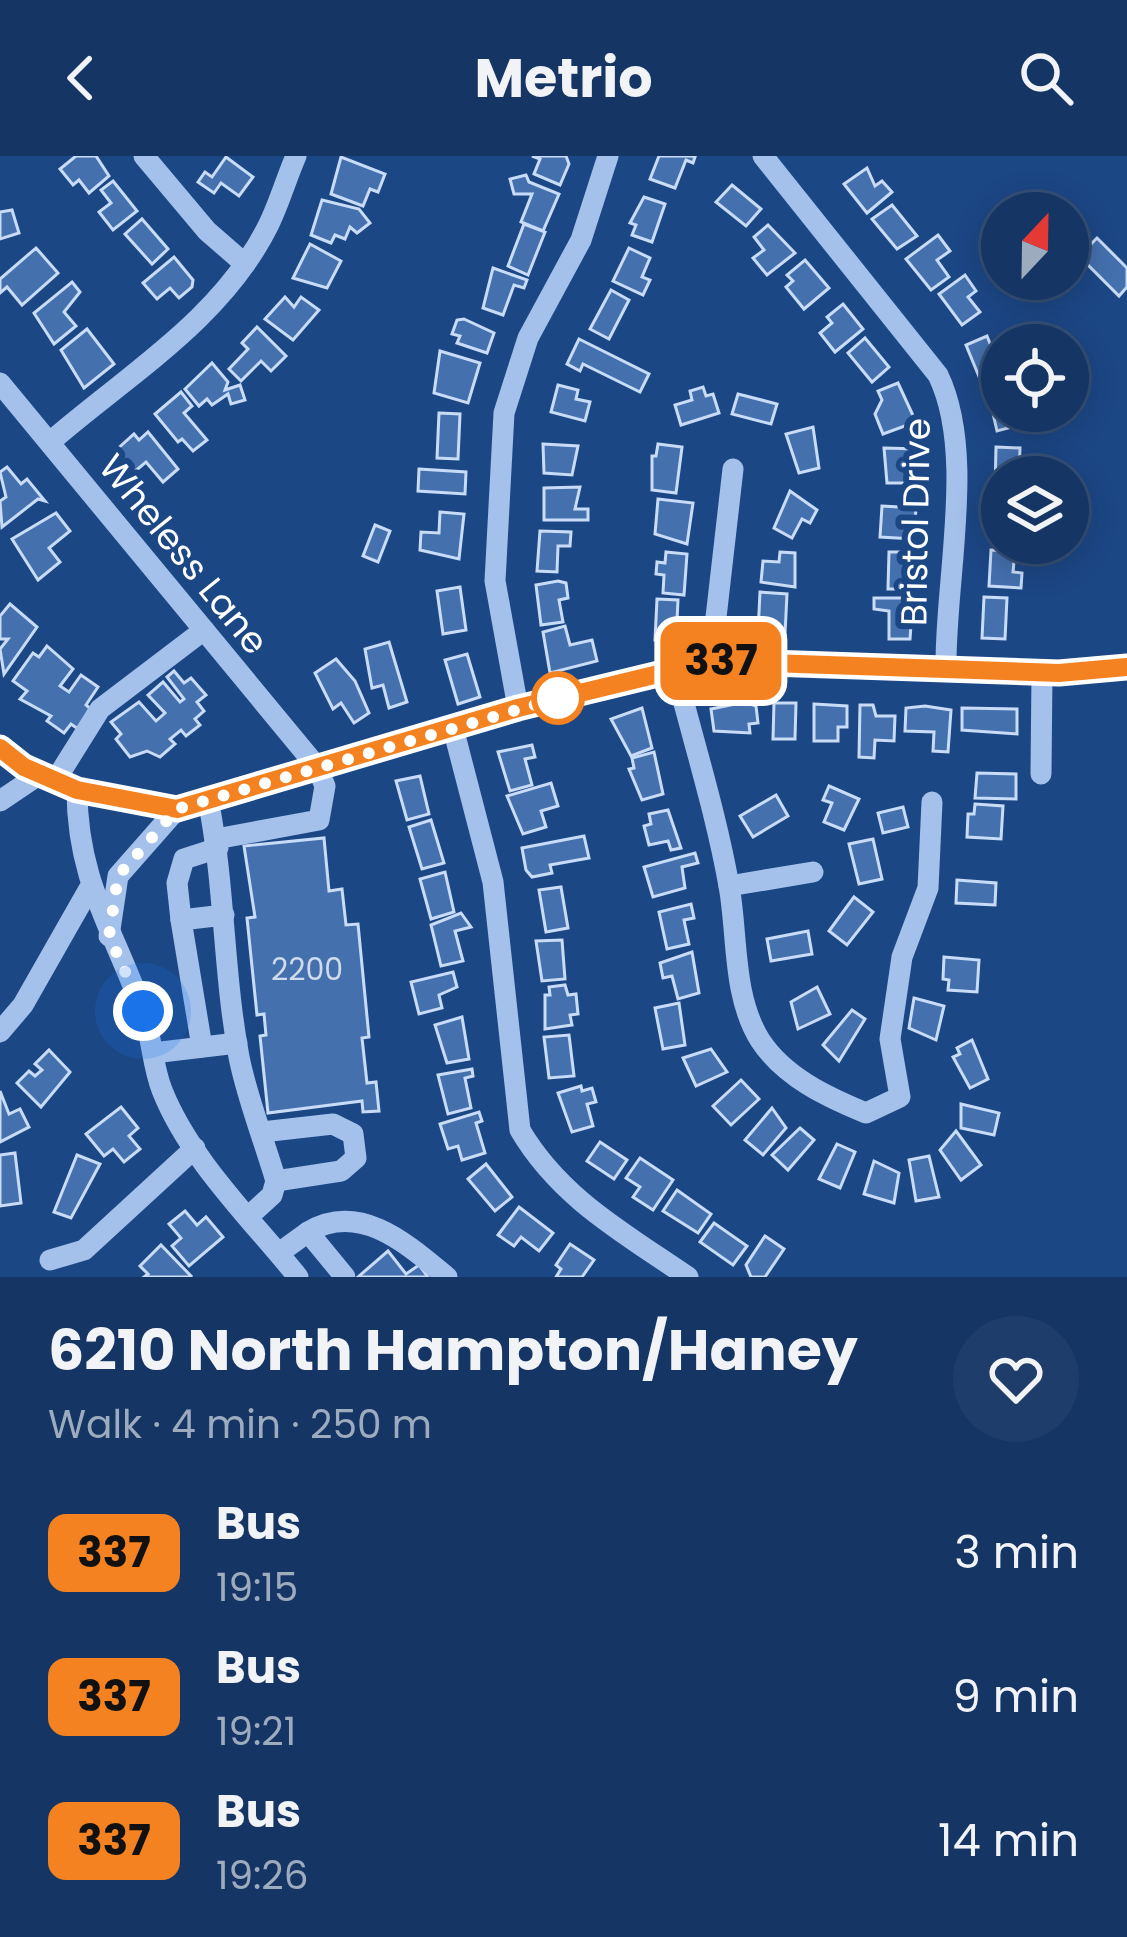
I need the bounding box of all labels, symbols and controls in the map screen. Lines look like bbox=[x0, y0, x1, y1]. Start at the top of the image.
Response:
text: Metrio bbox=[474, 40, 653, 116]
icon: back bbox=[48, 45, 114, 111]
icon: search bbox=[1013, 45, 1079, 111]
north arrow bbox=[981, 192, 1089, 300]
map controls bbox=[981, 192, 1089, 564]
button: locate bbox=[981, 324, 1089, 432]
street label: Bristol Drive bbox=[888, 418, 943, 626]
street label: Wheless Lane bbox=[87, 443, 280, 665]
button: layers bbox=[981, 456, 1089, 564]
line badge: 337 bbox=[652, 622, 790, 700]
text: 337 bbox=[684, 631, 758, 690]
unlabelled marker bbox=[533, 673, 583, 723]
house number: 2200 bbox=[271, 948, 343, 991]
your location bbox=[113, 981, 173, 1041]
text: 6210 North Hampton/Haney bbox=[48, 1310, 858, 1390]
button: heart bbox=[953, 1316, 1079, 1442]
text: Walk · 4 min · 250 m bbox=[48, 1397, 432, 1452]
text: Bus bbox=[216, 1492, 301, 1555]
text: 3 min bbox=[954, 1521, 1079, 1584]
text: 337 bbox=[77, 1523, 151, 1582]
text: 19:15 bbox=[216, 1560, 298, 1615]
text: Bus bbox=[216, 1636, 301, 1699]
text: 9 min bbox=[952, 1665, 1079, 1728]
text: 337 bbox=[77, 1667, 151, 1726]
text: 19:21 bbox=[216, 1704, 296, 1759]
text: Bus bbox=[216, 1780, 301, 1843]
text: 14 min bbox=[938, 1809, 1079, 1872]
text: 337 bbox=[77, 1811, 151, 1870]
text: 19:26 bbox=[216, 1848, 309, 1903]

